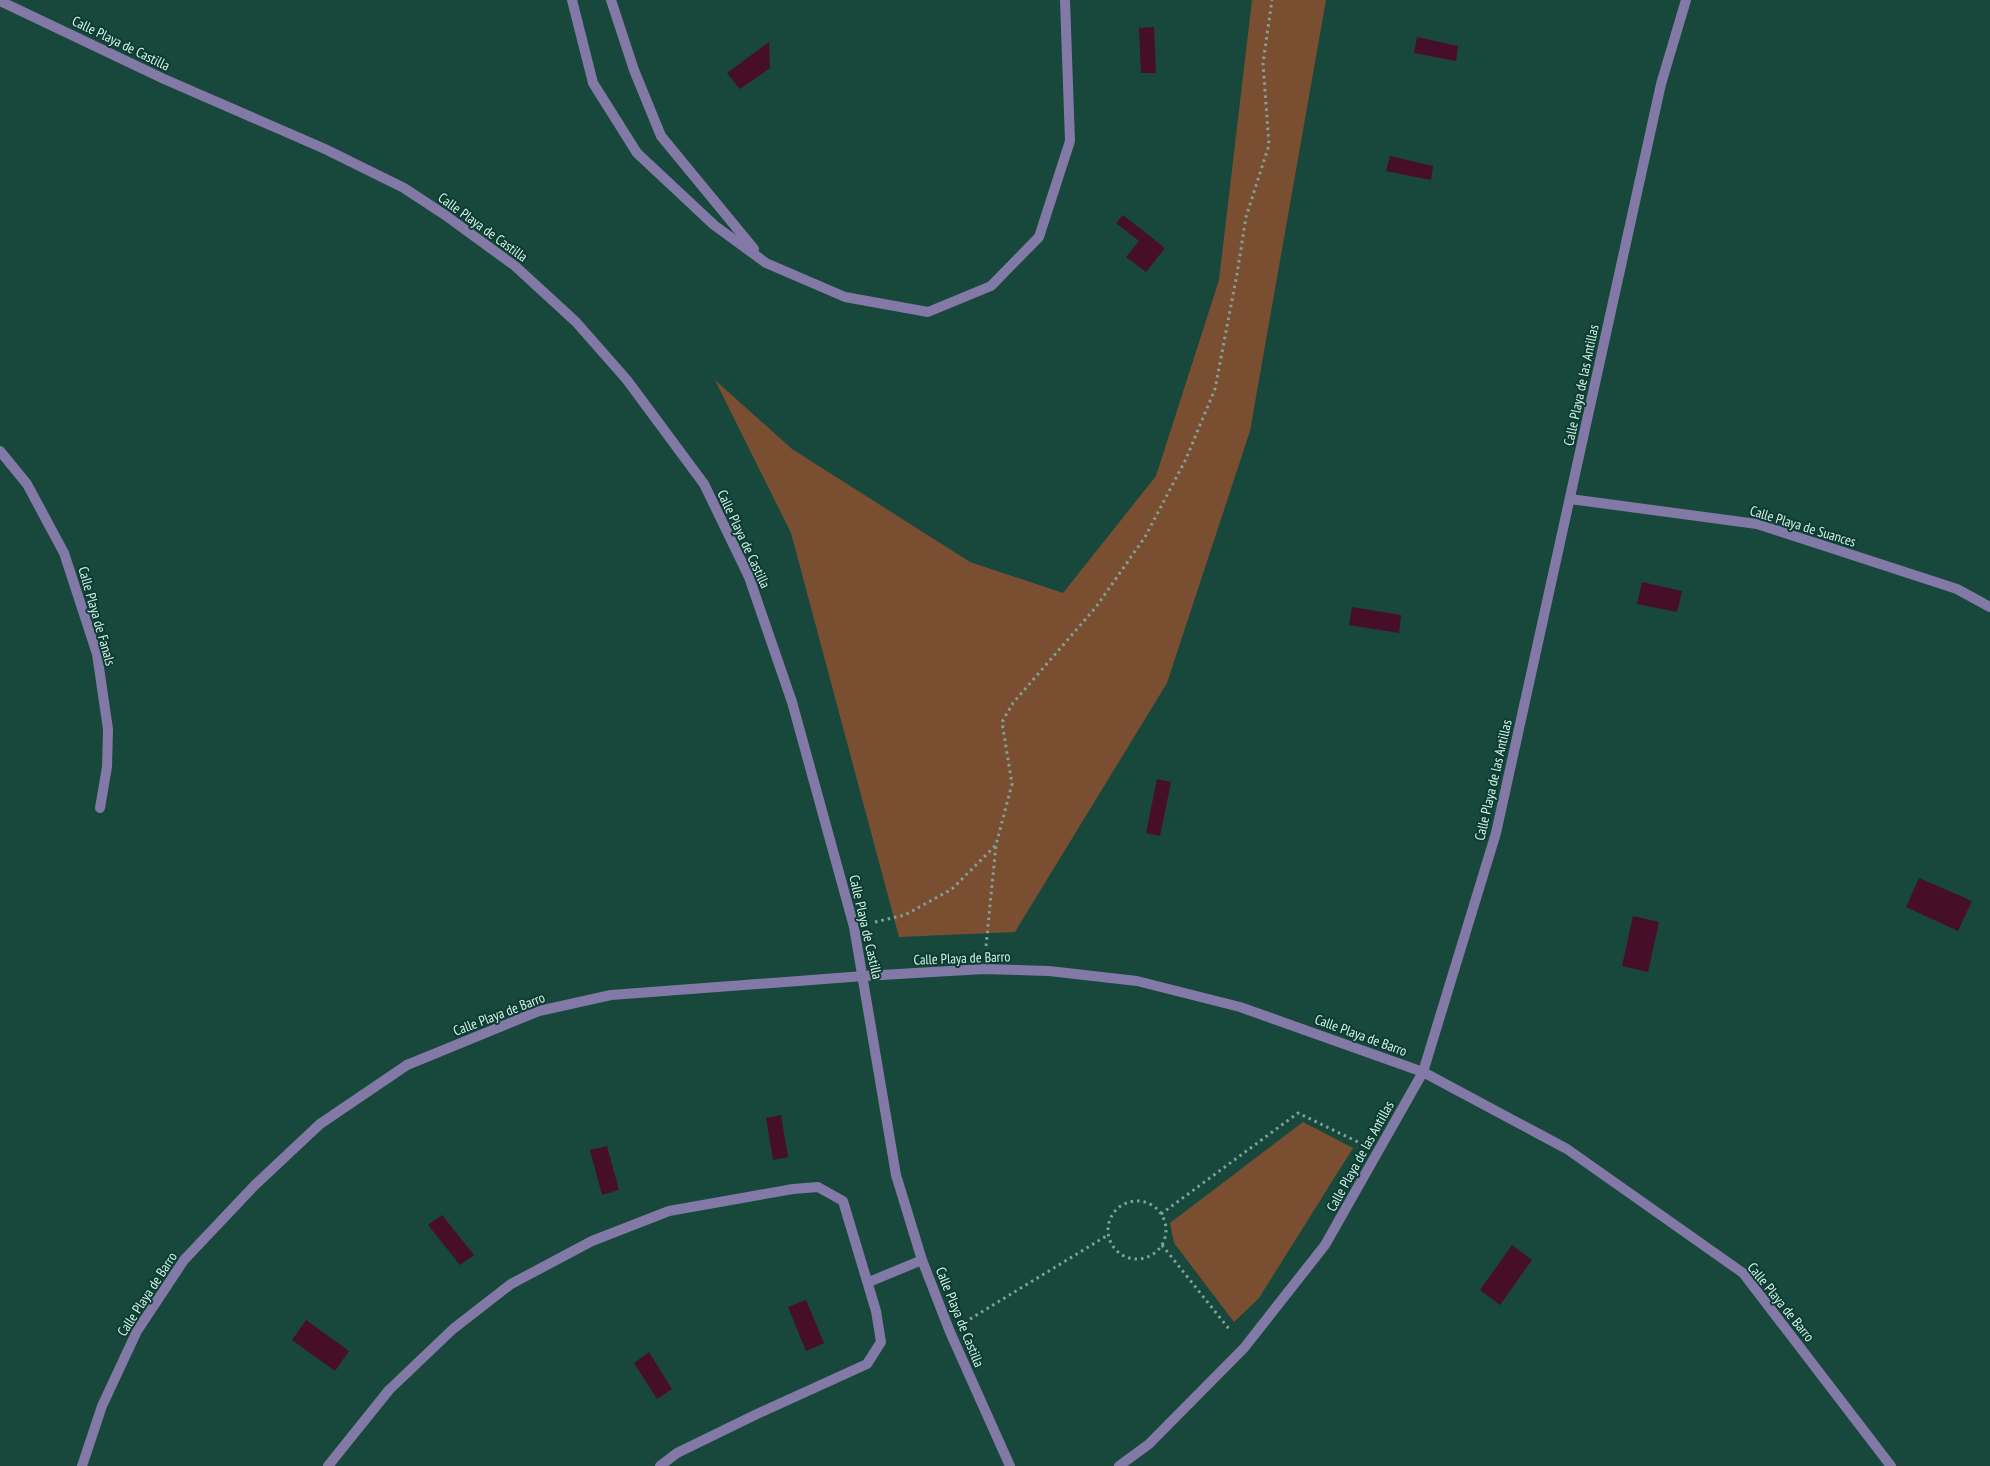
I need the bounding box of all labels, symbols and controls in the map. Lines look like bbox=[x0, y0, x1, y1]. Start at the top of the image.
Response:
street label: Calle Playa de Castilla bbox=[69, 12, 173, 74]
street label: Calle Playa de Castilla bbox=[435, 188, 531, 266]
street label: Calle Playa de las Antillas bbox=[1559, 322, 1603, 447]
street label: Calle Playa de Castilla bbox=[713, 487, 775, 591]
street label: Calle Playa de Suances bbox=[1748, 501, 1858, 551]
street label: Calle Playa de Fanals bbox=[74, 564, 120, 668]
street label: Calle Playa de las Antillas bbox=[1470, 717, 1516, 842]
street label: Calle Playa de Castilla bbox=[845, 873, 887, 981]
street label: Calle Playa de Barro bbox=[913, 947, 1011, 969]
street label: Calle Playa de Barro bbox=[451, 988, 547, 1040]
street label: Calle Playa de Barro bbox=[1312, 1010, 1410, 1060]
street label: Calle Playa de las Antillas bbox=[1322, 1097, 1398, 1214]
street label: Calle Playa de Barro bbox=[113, 1248, 181, 1340]
street label: Calle Playa de Barro bbox=[1744, 1259, 1818, 1345]
street label: Calle Playa de Castilla bbox=[932, 1264, 988, 1370]

